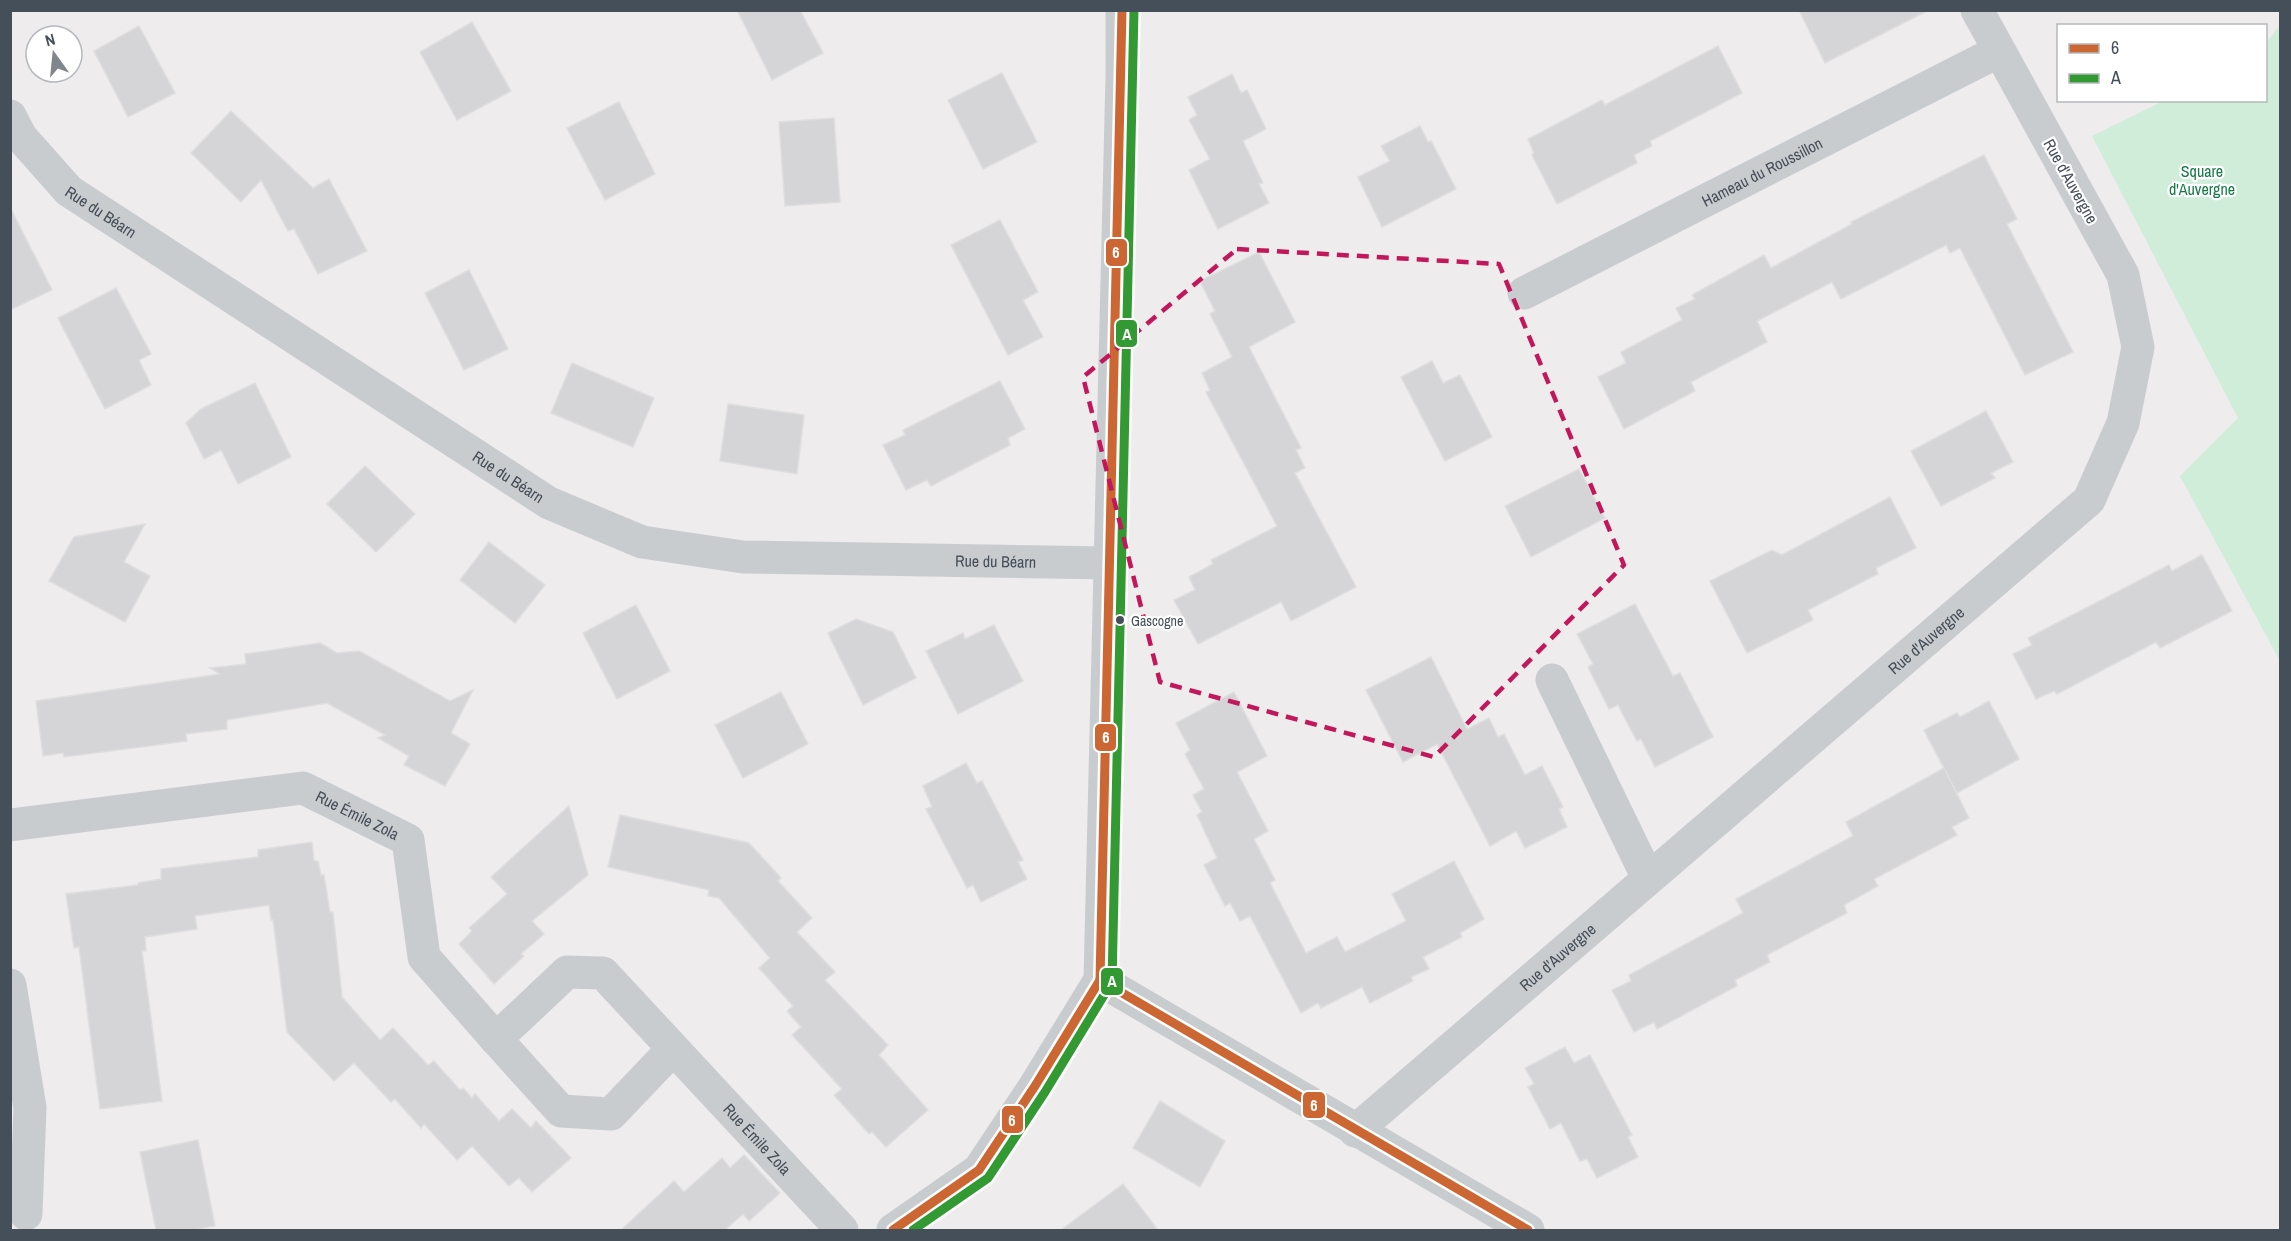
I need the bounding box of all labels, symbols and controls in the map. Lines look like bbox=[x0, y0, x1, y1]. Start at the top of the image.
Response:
north arrow bbox=[24, 24, 84, 84]
legend bbox=[2057, 24, 2267, 102]
text: N bbox=[43, 28, 58, 51]
text: 6 bbox=[2111, 35, 2119, 60]
text: A bbox=[2110, 65, 2121, 90]
street label: Hameau du Roussillon bbox=[1698, 132, 1826, 212]
street label: Rue d'Auvergne bbox=[2039, 135, 2103, 227]
park label: Square d'Auvergne bbox=[2169, 160, 2235, 200]
street label: Rue du Béarn bbox=[61, 180, 141, 243]
line badge: 6 bbox=[1105, 238, 1128, 267]
text: 6 bbox=[1112, 241, 1120, 263]
line badge: A bbox=[1115, 319, 1138, 348]
text: A bbox=[1122, 323, 1132, 345]
street label: Rue du Béarn bbox=[468, 445, 548, 508]
street label: Rue du Béarn bbox=[955, 549, 1036, 573]
street label: Rue d'Auvergne bbox=[1883, 601, 1969, 679]
place label: Gascogne bbox=[1131, 612, 1183, 630]
marker: Gascogne bbox=[1114, 614, 1126, 626]
line badge: 6 bbox=[1094, 723, 1117, 752]
text: 6 bbox=[1102, 726, 1110, 748]
street label: Rue Émile Zola bbox=[312, 785, 403, 845]
street label: Rue d'Auvergne bbox=[1515, 918, 1600, 996]
line badge: A bbox=[1100, 967, 1124, 996]
text: A bbox=[1107, 970, 1117, 992]
line badge: 6 bbox=[1302, 1091, 1326, 1119]
text: 6 bbox=[1310, 1094, 1318, 1116]
street label: Rue Émile Zola bbox=[718, 1098, 797, 1180]
line badge: 6 bbox=[1001, 1105, 1024, 1134]
text: 6 bbox=[1008, 1109, 1016, 1131]

